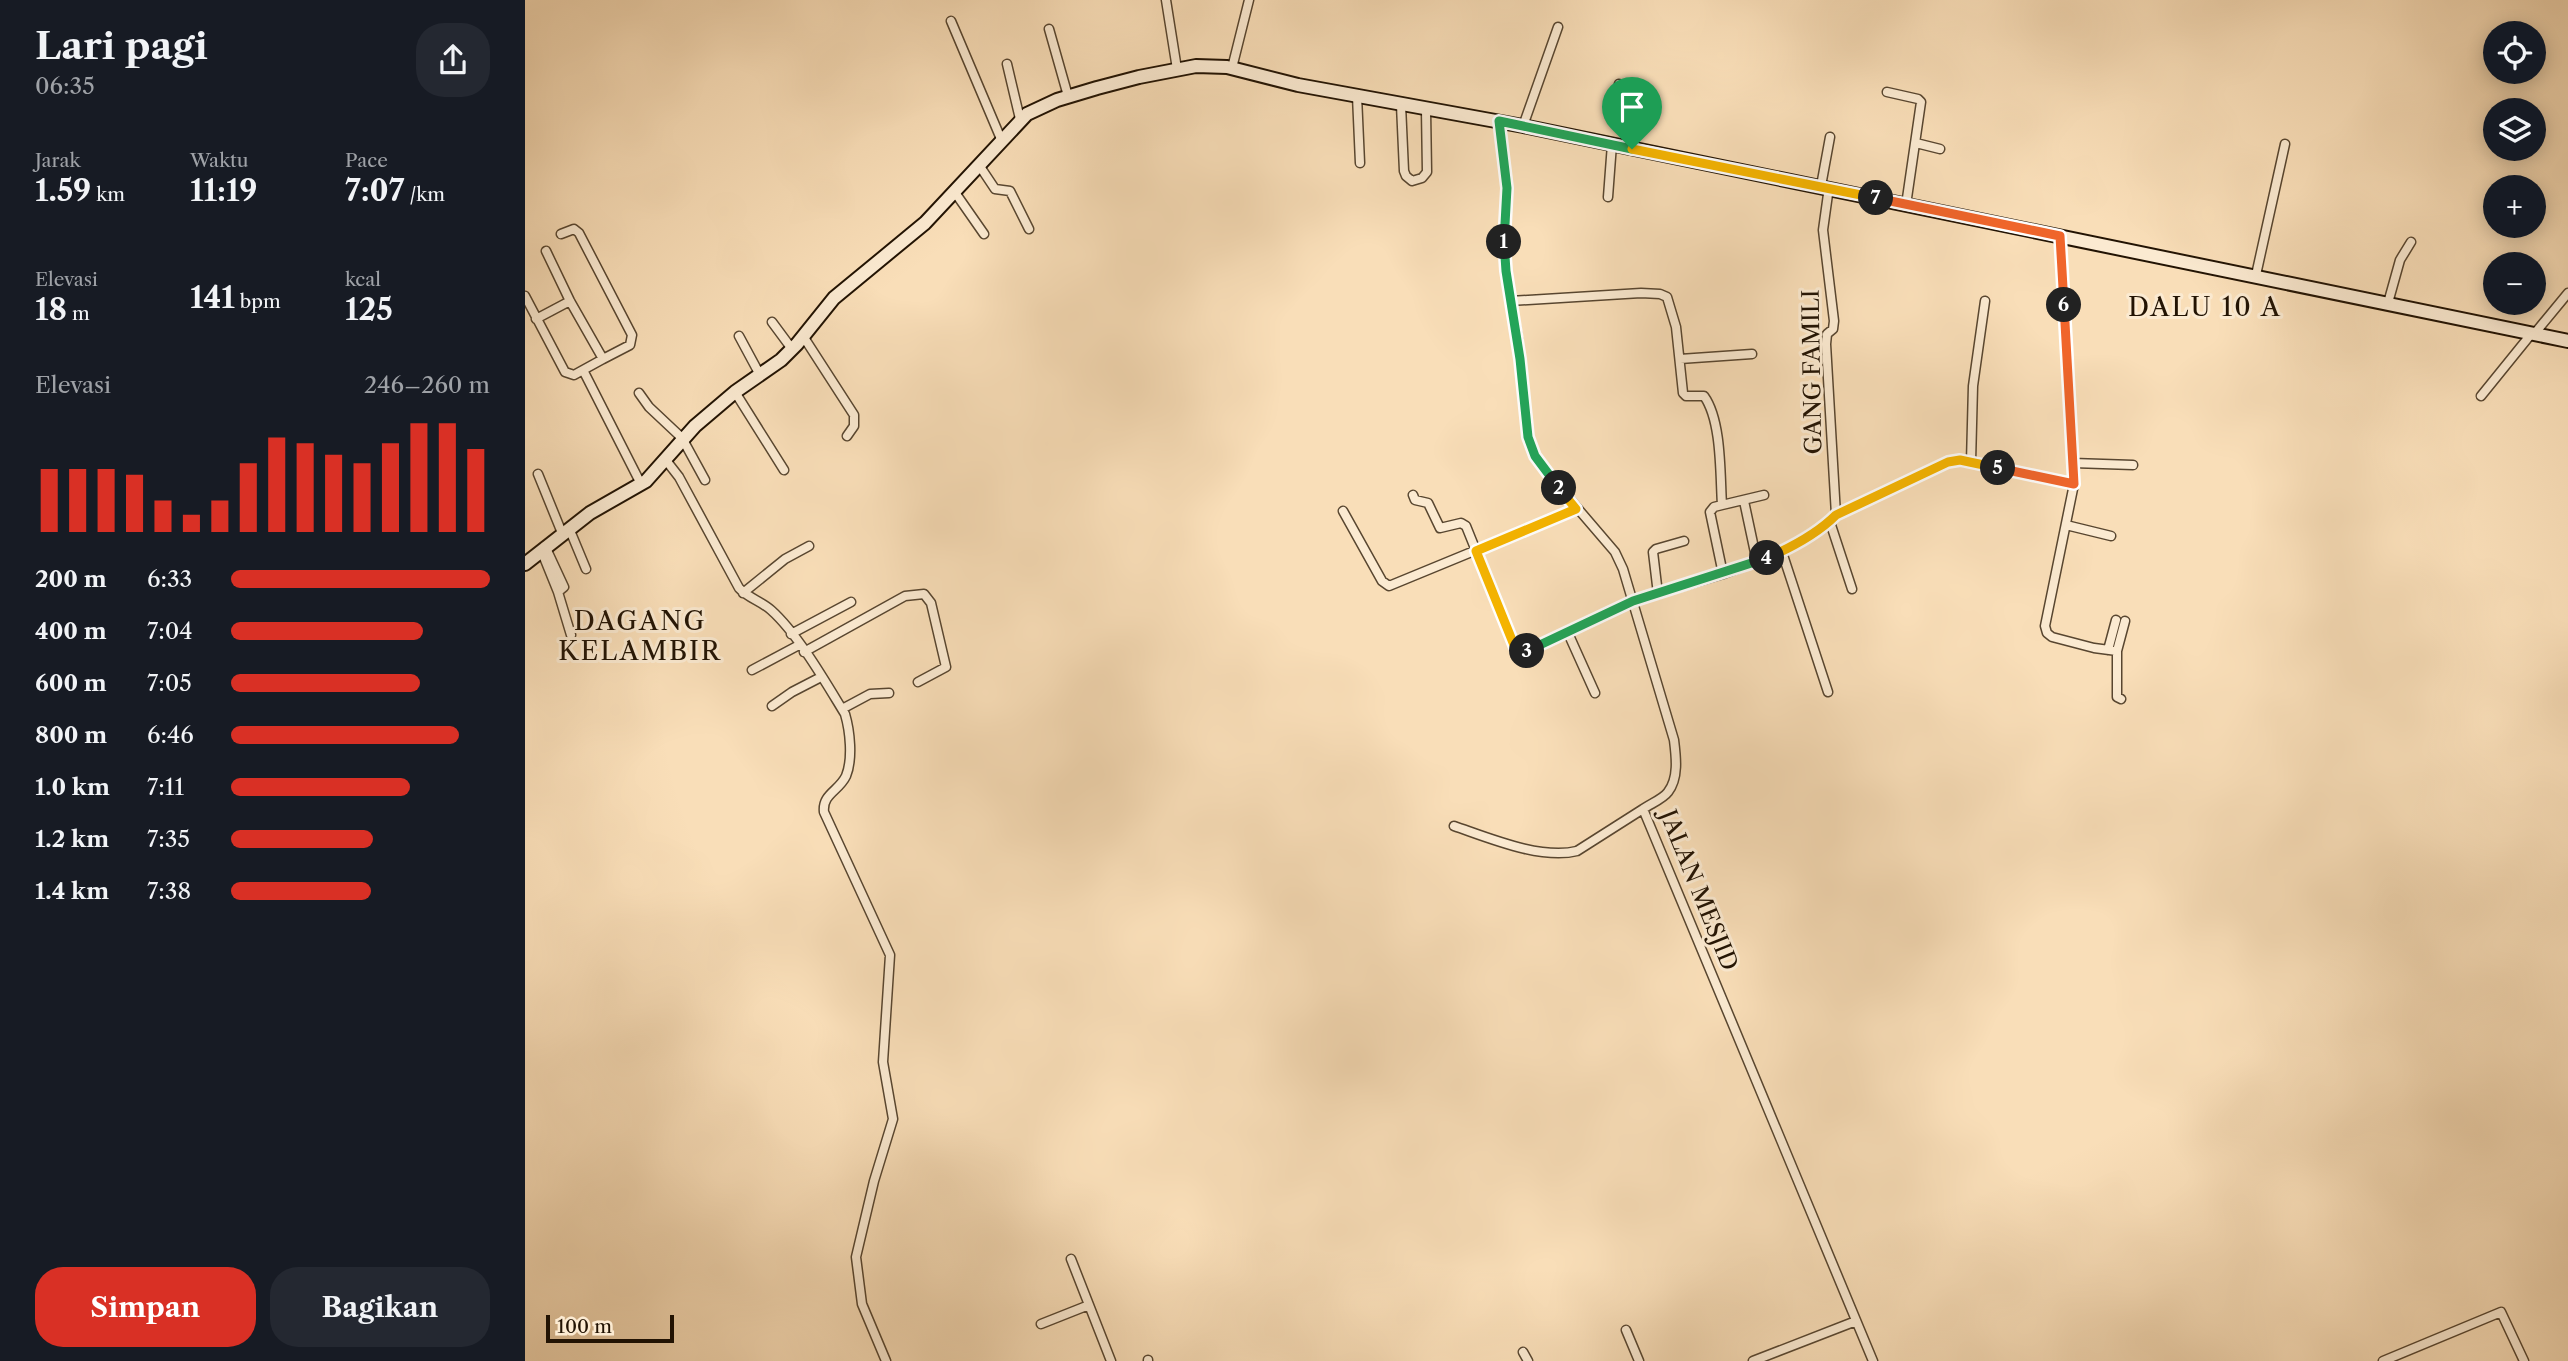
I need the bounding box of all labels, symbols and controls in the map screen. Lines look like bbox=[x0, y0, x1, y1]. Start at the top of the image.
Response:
map controls bbox=[2483, 21, 2546, 315]
button: locate bbox=[2483, 21, 2546, 84]
text: Lari pagi bbox=[35, 22, 208, 69]
button: share bbox=[416, 23, 490, 97]
text: 06:35 bbox=[35, 72, 95, 100]
pin bbox=[1602, 77, 1662, 149]
icon: arrive bbox=[1613, 88, 1651, 126]
button: layers bbox=[2483, 98, 2546, 161]
text: Jarak bbox=[35, 149, 80, 172]
text: Waktu bbox=[190, 149, 248, 172]
text: Pace bbox=[345, 149, 388, 172]
text: 1.59 bbox=[35, 172, 91, 209]
text: 11:19 bbox=[190, 172, 257, 209]
text: 7:07 bbox=[345, 172, 404, 209]
button: + bbox=[2483, 175, 2546, 238]
pin: 7 bbox=[1859, 180, 1893, 216]
text: km bbox=[91, 183, 125, 206]
text: /km bbox=[404, 183, 445, 206]
text: 7 bbox=[1871, 186, 1880, 209]
pin: 1 bbox=[1487, 224, 1521, 260]
text: 1 bbox=[1499, 230, 1508, 253]
button: − bbox=[2483, 252, 2546, 315]
text: Elevasi bbox=[35, 268, 98, 291]
text: kcal bbox=[345, 268, 381, 291]
text: 141 bbox=[190, 279, 235, 316]
pin: 6 bbox=[2047, 288, 2081, 322]
street label: GANG FAMILI bbox=[1797, 289, 1827, 455]
text: bpm bbox=[235, 290, 281, 313]
text: 18 bbox=[35, 291, 67, 328]
text: 125 bbox=[345, 291, 393, 328]
district label: DALU 10 A bbox=[2128, 291, 2282, 323]
text: 6 bbox=[2058, 293, 2069, 316]
text: m bbox=[67, 302, 90, 325]
text: Elevasi bbox=[35, 371, 111, 399]
text: 246–260 m bbox=[364, 371, 490, 399]
pin: 5 bbox=[1981, 450, 2015, 486]
text: 5 bbox=[1992, 456, 2003, 479]
pin: 2 bbox=[1541, 470, 1577, 505]
text: 2 bbox=[1553, 476, 1564, 499]
pin: 4 bbox=[1749, 540, 1785, 576]
text: 4 bbox=[1761, 546, 1772, 569]
text: 200 m bbox=[35, 565, 107, 593]
text: 6:33 bbox=[147, 565, 192, 593]
district label: DAGANG KELAMBIR bbox=[558, 605, 722, 667]
text: 400 m bbox=[35, 617, 107, 645]
text: 7:04 bbox=[147, 617, 193, 645]
pin: 3 bbox=[1509, 634, 1545, 668]
text: 3 bbox=[1521, 639, 1532, 662]
text: 600 m bbox=[35, 669, 107, 697]
text: 7:05 bbox=[147, 669, 192, 697]
text: 800 m bbox=[35, 721, 107, 749]
text: 6:46 bbox=[147, 721, 194, 749]
text: 1.0 km bbox=[35, 773, 110, 801]
text: 7:11 bbox=[147, 773, 184, 801]
street label: JALAN MESJID bbox=[1653, 803, 1744, 975]
text: 1.2 km bbox=[35, 825, 109, 853]
text: 7:35 bbox=[147, 825, 190, 853]
text: 1.4 km bbox=[35, 877, 109, 905]
text: 7:38 bbox=[147, 877, 191, 905]
button: Simpan bbox=[35, 1267, 256, 1347]
button: Bagikan bbox=[270, 1267, 490, 1347]
scale bar bbox=[546, 1312, 674, 1344]
text: 100 m bbox=[557, 1315, 612, 1338]

